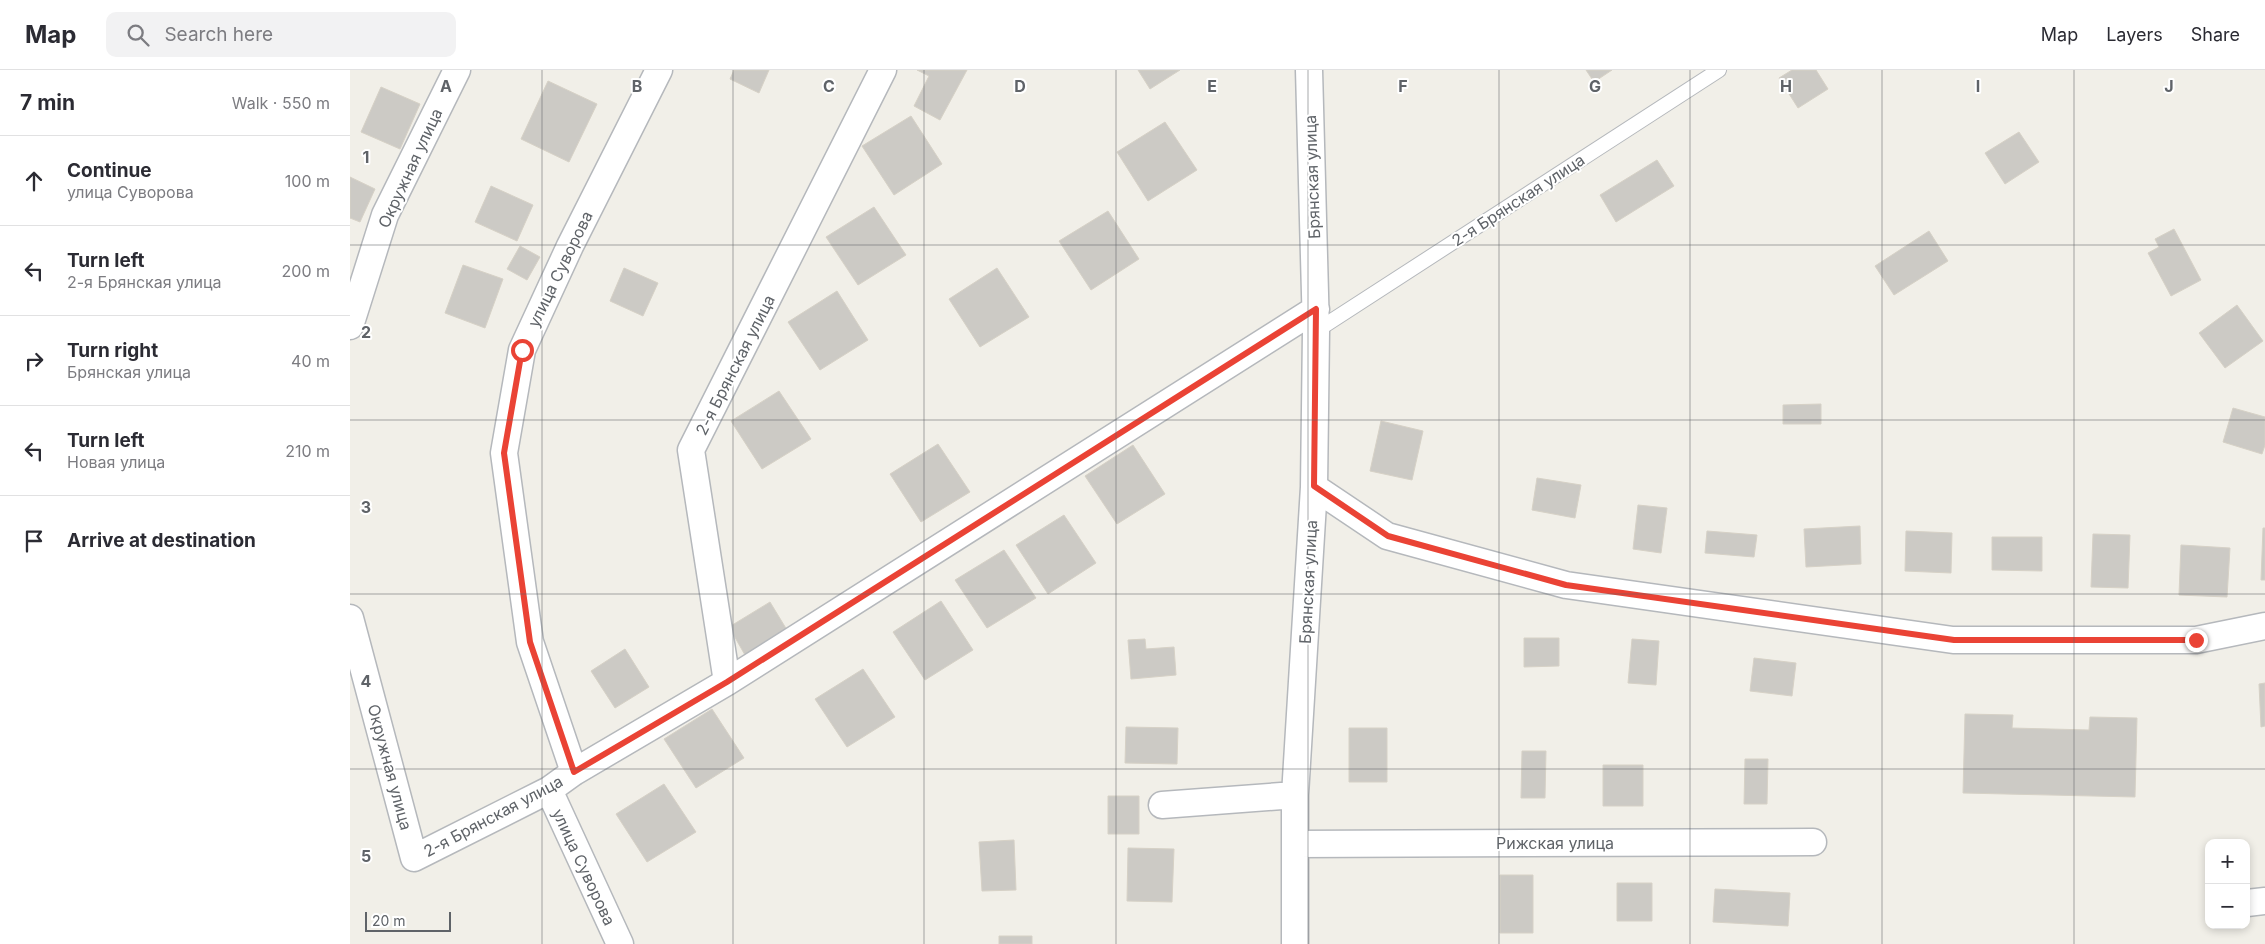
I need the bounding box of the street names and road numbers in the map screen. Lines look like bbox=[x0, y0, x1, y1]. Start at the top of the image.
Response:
street label: Окружная улица bbox=[374, 105, 446, 231]
street label: Брянская улица bbox=[1300, 115, 1324, 239]
street label: 2-я Брянская улица bbox=[1448, 150, 1588, 250]
street label: улица Суворова bbox=[523, 208, 597, 330]
street label: 2-я Брянская улица bbox=[691, 292, 779, 438]
street label: Брянская улица bbox=[1295, 520, 1321, 644]
street label: Окружная улица bbox=[364, 702, 416, 832]
street label: 2-я Брянская улица bbox=[420, 771, 566, 861]
street label: улица Суворова bbox=[548, 805, 620, 929]
street label: Рижская улица bbox=[1496, 833, 1614, 853]

